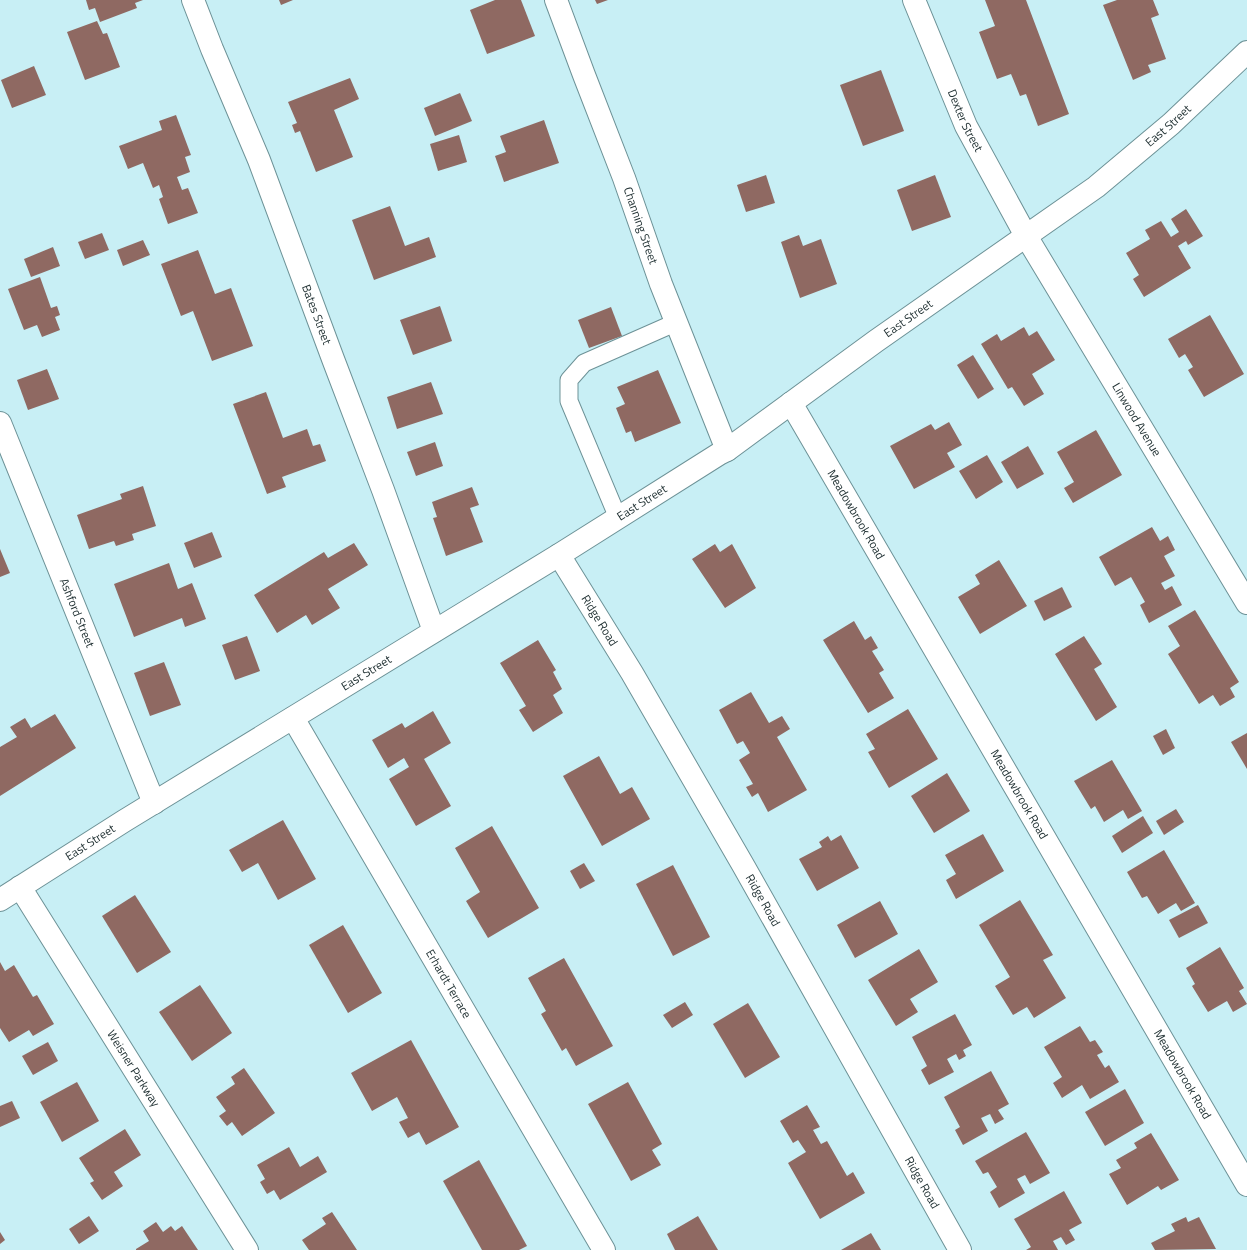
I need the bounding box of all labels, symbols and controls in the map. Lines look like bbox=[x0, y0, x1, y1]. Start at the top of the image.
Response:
street label: Dexter Street bbox=[943, 86, 989, 156]
street label: East Street bbox=[1141, 99, 1196, 151]
street label: Channing Street bbox=[619, 184, 664, 267]
street label: Bates Street bbox=[297, 282, 337, 348]
street label: East Street bbox=[880, 294, 937, 342]
street label: Linwood Avenue bbox=[1107, 379, 1167, 460]
street label: Meadowbrook Road bbox=[823, 466, 890, 563]
street label: East Street bbox=[613, 479, 671, 525]
street label: Ashford Street bbox=[55, 575, 100, 651]
street label: Ridge Road bbox=[577, 591, 623, 650]
street label: East Street bbox=[337, 649, 396, 695]
street label: Meadowbrook Road bbox=[986, 746, 1053, 843]
street label: East Street bbox=[61, 819, 119, 865]
street label: Ridge Road bbox=[741, 870, 786, 930]
street label: Erhardt Terrace bbox=[421, 945, 477, 1022]
street label: Meadowbrook Road bbox=[1149, 1025, 1217, 1123]
street label: Weisner Parkway bbox=[103, 1026, 165, 1111]
street label: Ridge Road bbox=[900, 1153, 945, 1212]

